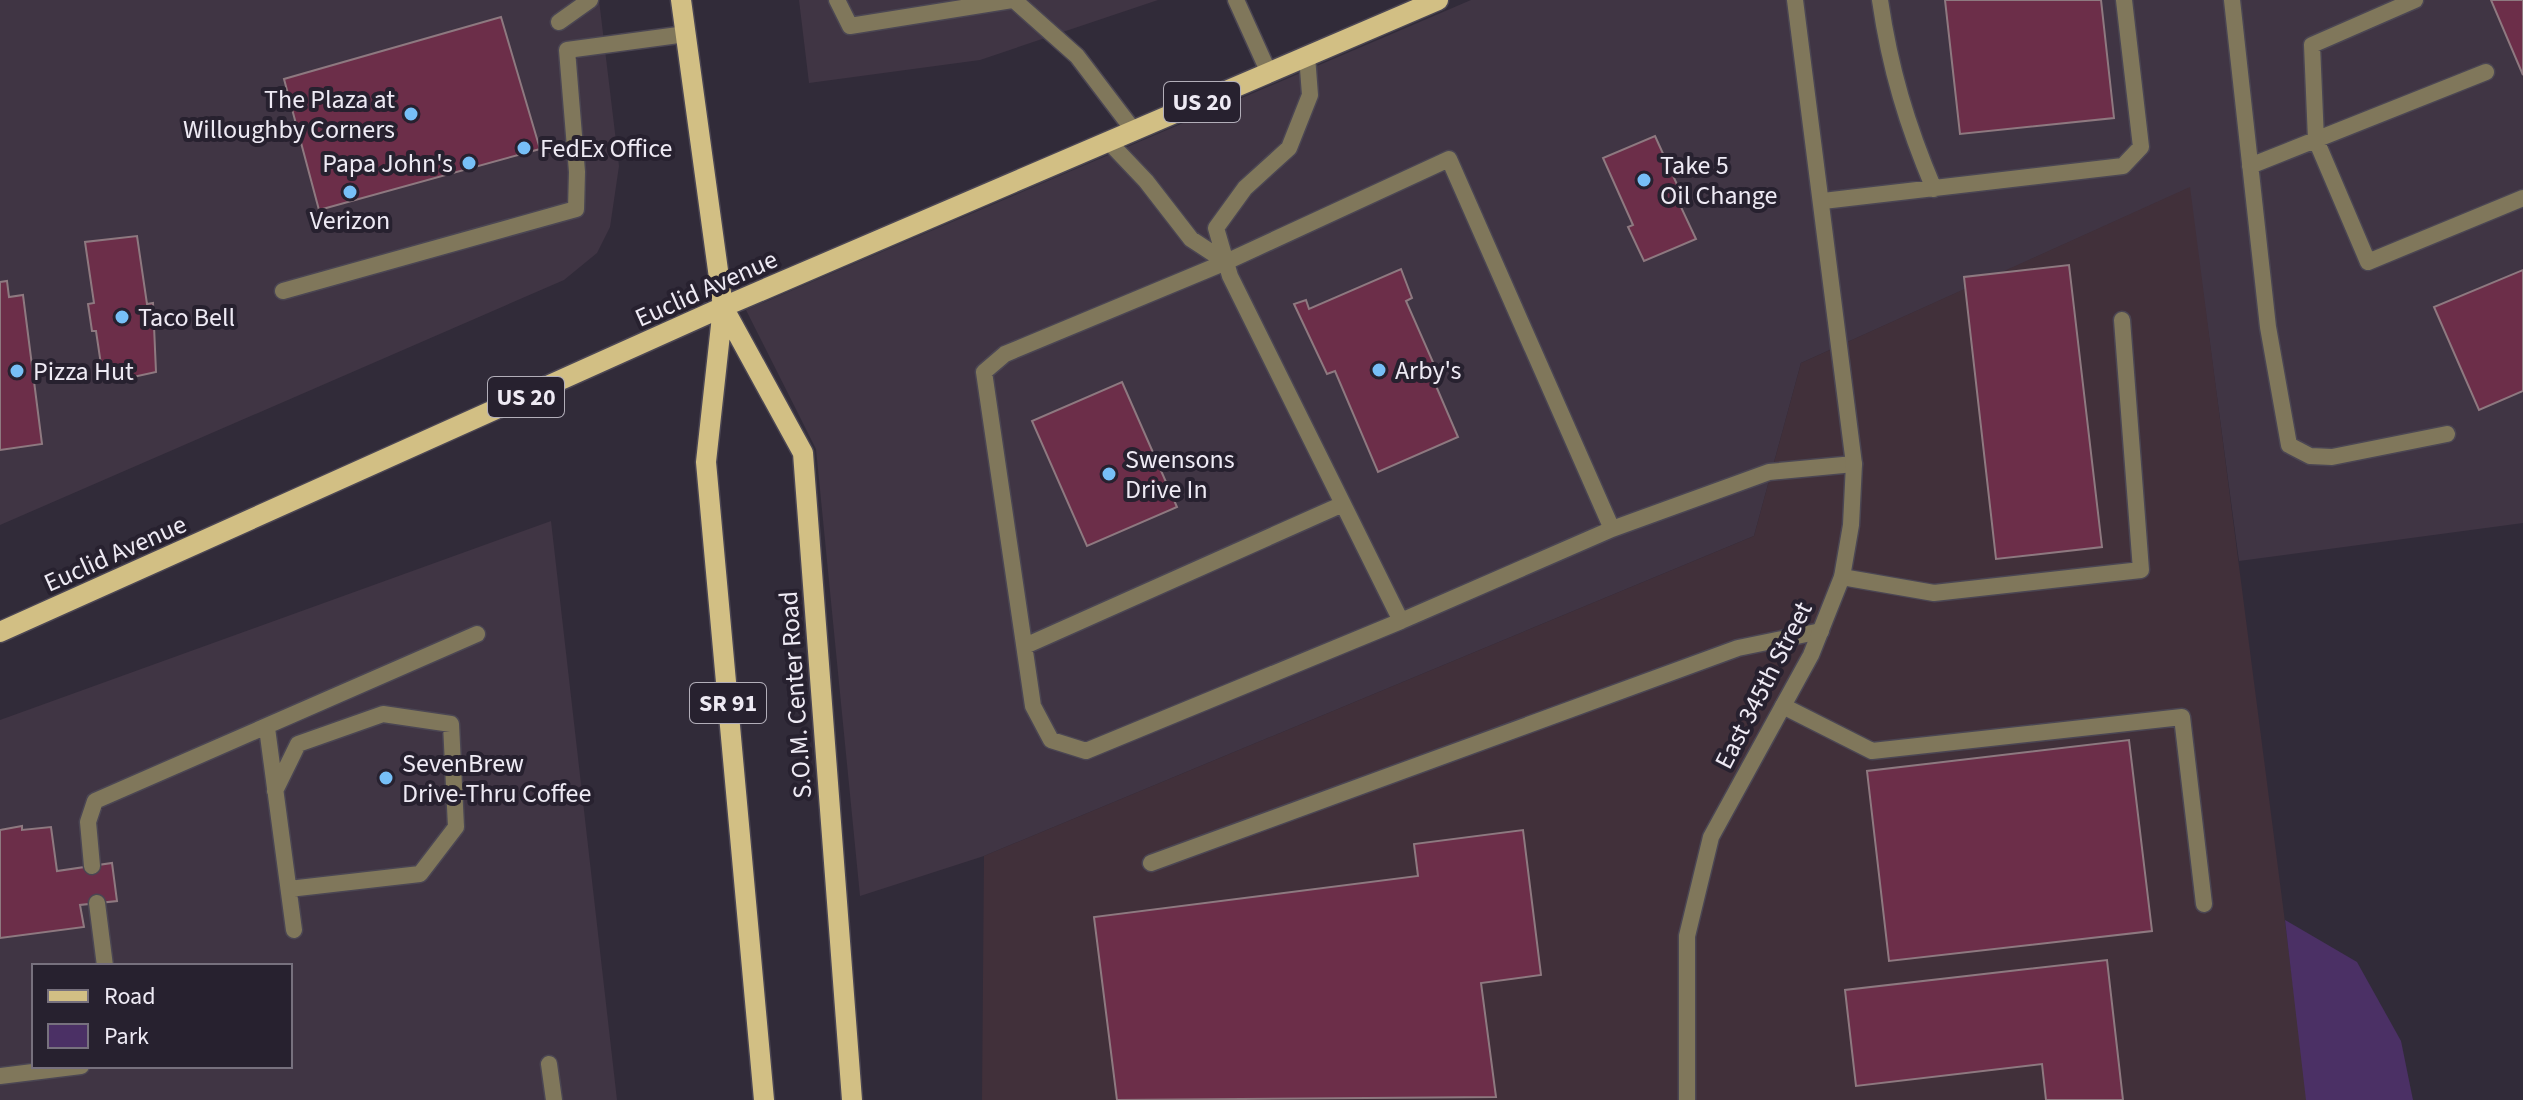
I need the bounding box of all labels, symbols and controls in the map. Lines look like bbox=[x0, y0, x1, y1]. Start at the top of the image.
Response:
place label: The Plaza at Willoughby Corners bbox=[183, 81, 395, 148]
road number: US 20 bbox=[1164, 82, 1240, 122]
marker: The Plaza at Willoughby Corners bbox=[402, 105, 420, 123]
place label: FedEx Office bbox=[540, 130, 672, 167]
marker: FedEx Office bbox=[515, 139, 533, 157]
place label: Papa John's bbox=[322, 145, 453, 182]
place label: Take 5 Oil Change bbox=[1660, 147, 1777, 214]
marker: Papa John's bbox=[460, 154, 478, 172]
marker: Take 5 Oil Change bbox=[1635, 171, 1653, 189]
marker: Verizon bbox=[341, 183, 359, 201]
place label: Verizon bbox=[310, 202, 390, 239]
street label: Euclid Avenue bbox=[629, 241, 783, 336]
place label: Taco Bell bbox=[138, 299, 235, 336]
marker: Taco Bell bbox=[113, 308, 131, 326]
place label: Arby's bbox=[1395, 352, 1462, 389]
place label: Pizza Hut bbox=[33, 353, 134, 390]
marker: Arby's bbox=[1370, 361, 1388, 379]
marker: Pizza Hut bbox=[8, 362, 26, 380]
road number: US 20 bbox=[488, 377, 564, 417]
place label: Swensons Drive In bbox=[1125, 441, 1235, 508]
marker: Swensons Drive In bbox=[1100, 465, 1118, 483]
street label: Euclid Avenue bbox=[38, 506, 192, 601]
street label: S.O.M. Center Road bbox=[770, 590, 821, 800]
street label: East 345th Street bbox=[1705, 595, 1822, 775]
road number: SR 91 bbox=[690, 683, 766, 723]
place label: SevenBrew Drive-Thru Coffee bbox=[402, 745, 591, 812]
marker: SevenBrew Drive-Thru Coffee bbox=[377, 769, 395, 787]
legend bbox=[32, 964, 292, 1068]
text: Road bbox=[104, 979, 156, 1014]
text: Park bbox=[104, 1019, 149, 1054]

